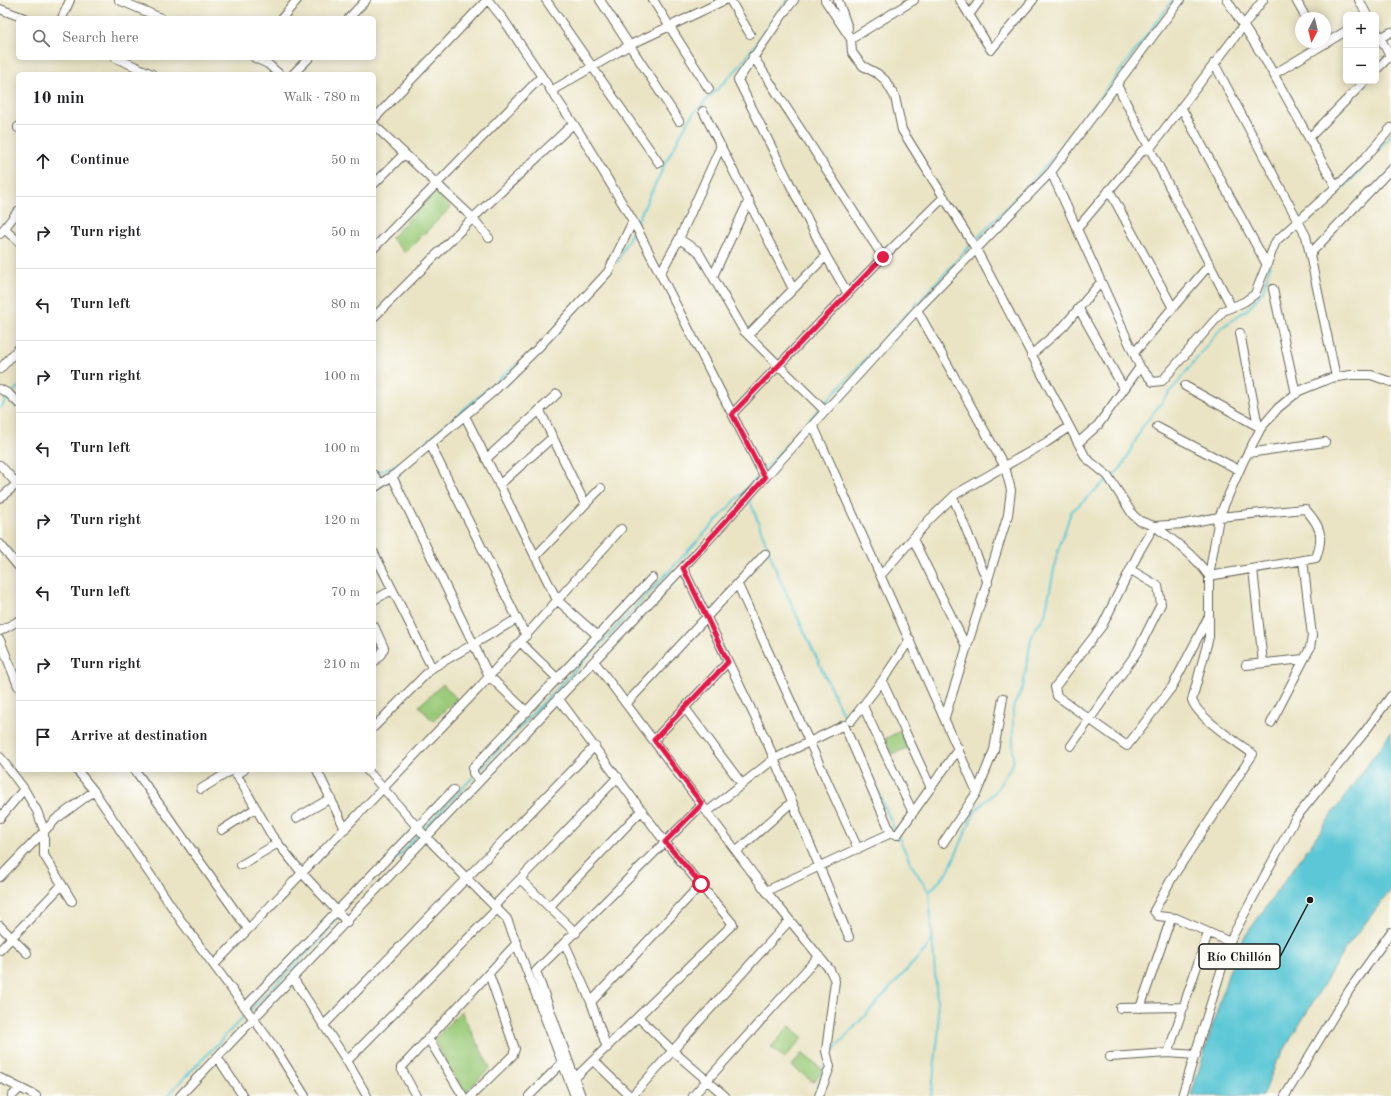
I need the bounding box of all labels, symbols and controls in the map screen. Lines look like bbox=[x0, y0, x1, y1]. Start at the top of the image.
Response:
north arrow bbox=[1295, 12, 1331, 48]
map controls bbox=[1343, 12, 1379, 84]
button: + bbox=[1343, 12, 1379, 48]
search box bbox=[16, 16, 376, 60]
icon: search bbox=[30, 27, 52, 49]
text: Search here bbox=[62, 31, 139, 46]
button: − bbox=[1343, 48, 1379, 84]
text: 10 min bbox=[32, 90, 85, 107]
text: Walk · 780 m bbox=[283, 91, 360, 104]
icon: ahead bbox=[32, 150, 54, 172]
text: Continue bbox=[70, 153, 129, 168]
text: 50 m bbox=[331, 154, 360, 167]
icon: right bbox=[32, 222, 54, 244]
text: Turn right bbox=[70, 225, 141, 240]
text: 50 m bbox=[331, 226, 360, 239]
route end bbox=[874, 248, 892, 266]
icon: left bbox=[32, 294, 54, 316]
text: Turn left bbox=[70, 297, 130, 312]
text: 80 m bbox=[331, 298, 360, 311]
icon: right bbox=[32, 366, 54, 388]
text: Turn right bbox=[70, 369, 141, 384]
text: 100 m bbox=[323, 370, 360, 383]
icon: left bbox=[32, 438, 54, 460]
text: Turn left bbox=[70, 441, 130, 456]
text: 100 m bbox=[323, 442, 360, 455]
icon: right bbox=[32, 510, 54, 532]
text: Turn right bbox=[70, 513, 141, 528]
text: 120 m bbox=[323, 514, 360, 527]
icon: left bbox=[32, 582, 54, 604]
text: Turn left bbox=[70, 585, 130, 600]
text: 70 m bbox=[331, 586, 360, 599]
icon: right bbox=[32, 654, 54, 676]
text: Turn right bbox=[70, 657, 141, 672]
text: 210 m bbox=[323, 658, 360, 671]
icon: arrive bbox=[32, 726, 54, 748]
text: Arrive at destination bbox=[70, 729, 208, 744]
route start bbox=[692, 875, 710, 893]
callout: Río Chillón bbox=[1199, 944, 1280, 969]
text: Río Chillón bbox=[1206, 951, 1272, 964]

